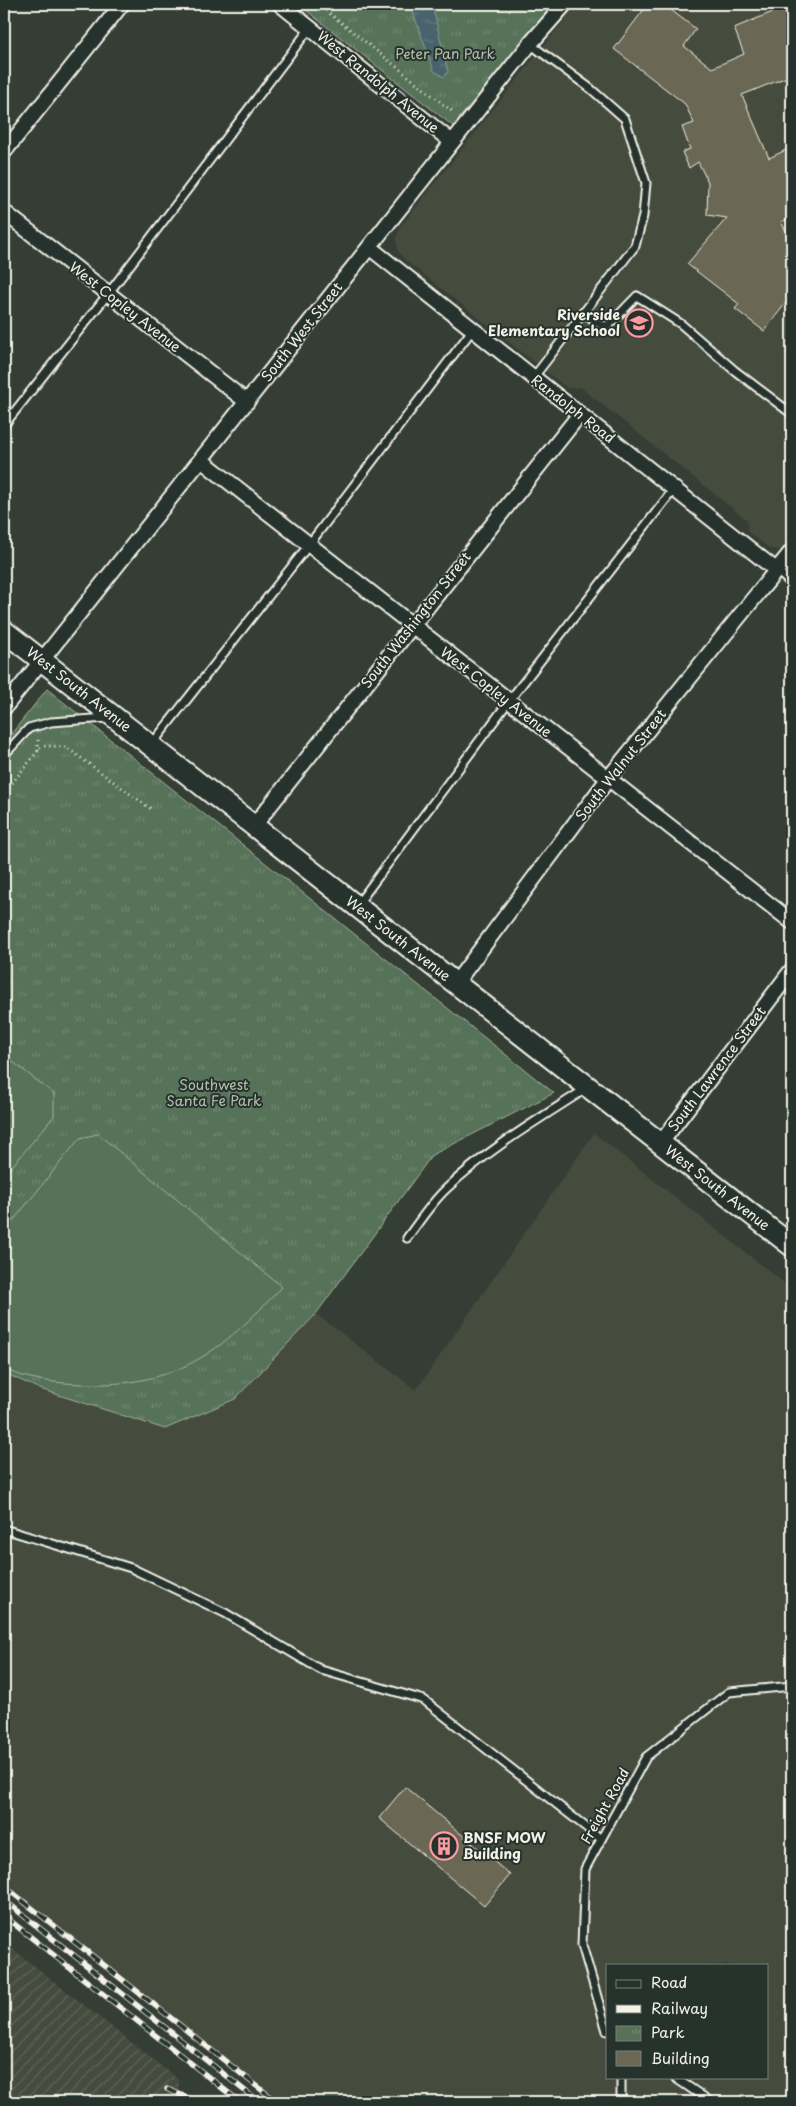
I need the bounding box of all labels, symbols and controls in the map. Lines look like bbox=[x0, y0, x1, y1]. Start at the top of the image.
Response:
street label: West Randolph Avenue bbox=[313, 26, 444, 138]
park label: Peter Pan Park bbox=[395, 43, 496, 64]
street label: West Copley Avenue bbox=[65, 256, 186, 357]
street label: South West Street bbox=[256, 277, 347, 386]
place label: Riverside Elementary School bbox=[488, 304, 620, 341]
school or university icon: Riverside Elementary School bbox=[624, 308, 654, 338]
street label: Randolph Road bbox=[527, 369, 620, 448]
street label: South Washington Street bbox=[356, 547, 476, 692]
street label: West South Avenue bbox=[22, 641, 136, 737]
street label: West Copley Avenue bbox=[436, 641, 557, 742]
street label: South Walnut Street bbox=[570, 704, 671, 825]
street label: West South Avenue bbox=[342, 891, 456, 986]
street label: South Lawrence Street bbox=[663, 1002, 771, 1136]
park label: Southwest Santa Fe Park bbox=[166, 1074, 262, 1111]
street label: West South Avenue bbox=[661, 1140, 775, 1235]
street label: Freight Road bbox=[575, 1764, 634, 1848]
place label: BNSF MOW Building bbox=[463, 1827, 546, 1864]
building icon: BNSF MOW Building bbox=[429, 1831, 459, 1861]
legend bbox=[606, 1964, 768, 2078]
text: Road bbox=[651, 1970, 687, 1993]
text: Railway bbox=[651, 1996, 708, 2019]
text: Park bbox=[651, 2020, 685, 2043]
text: Building bbox=[651, 2046, 710, 2069]

